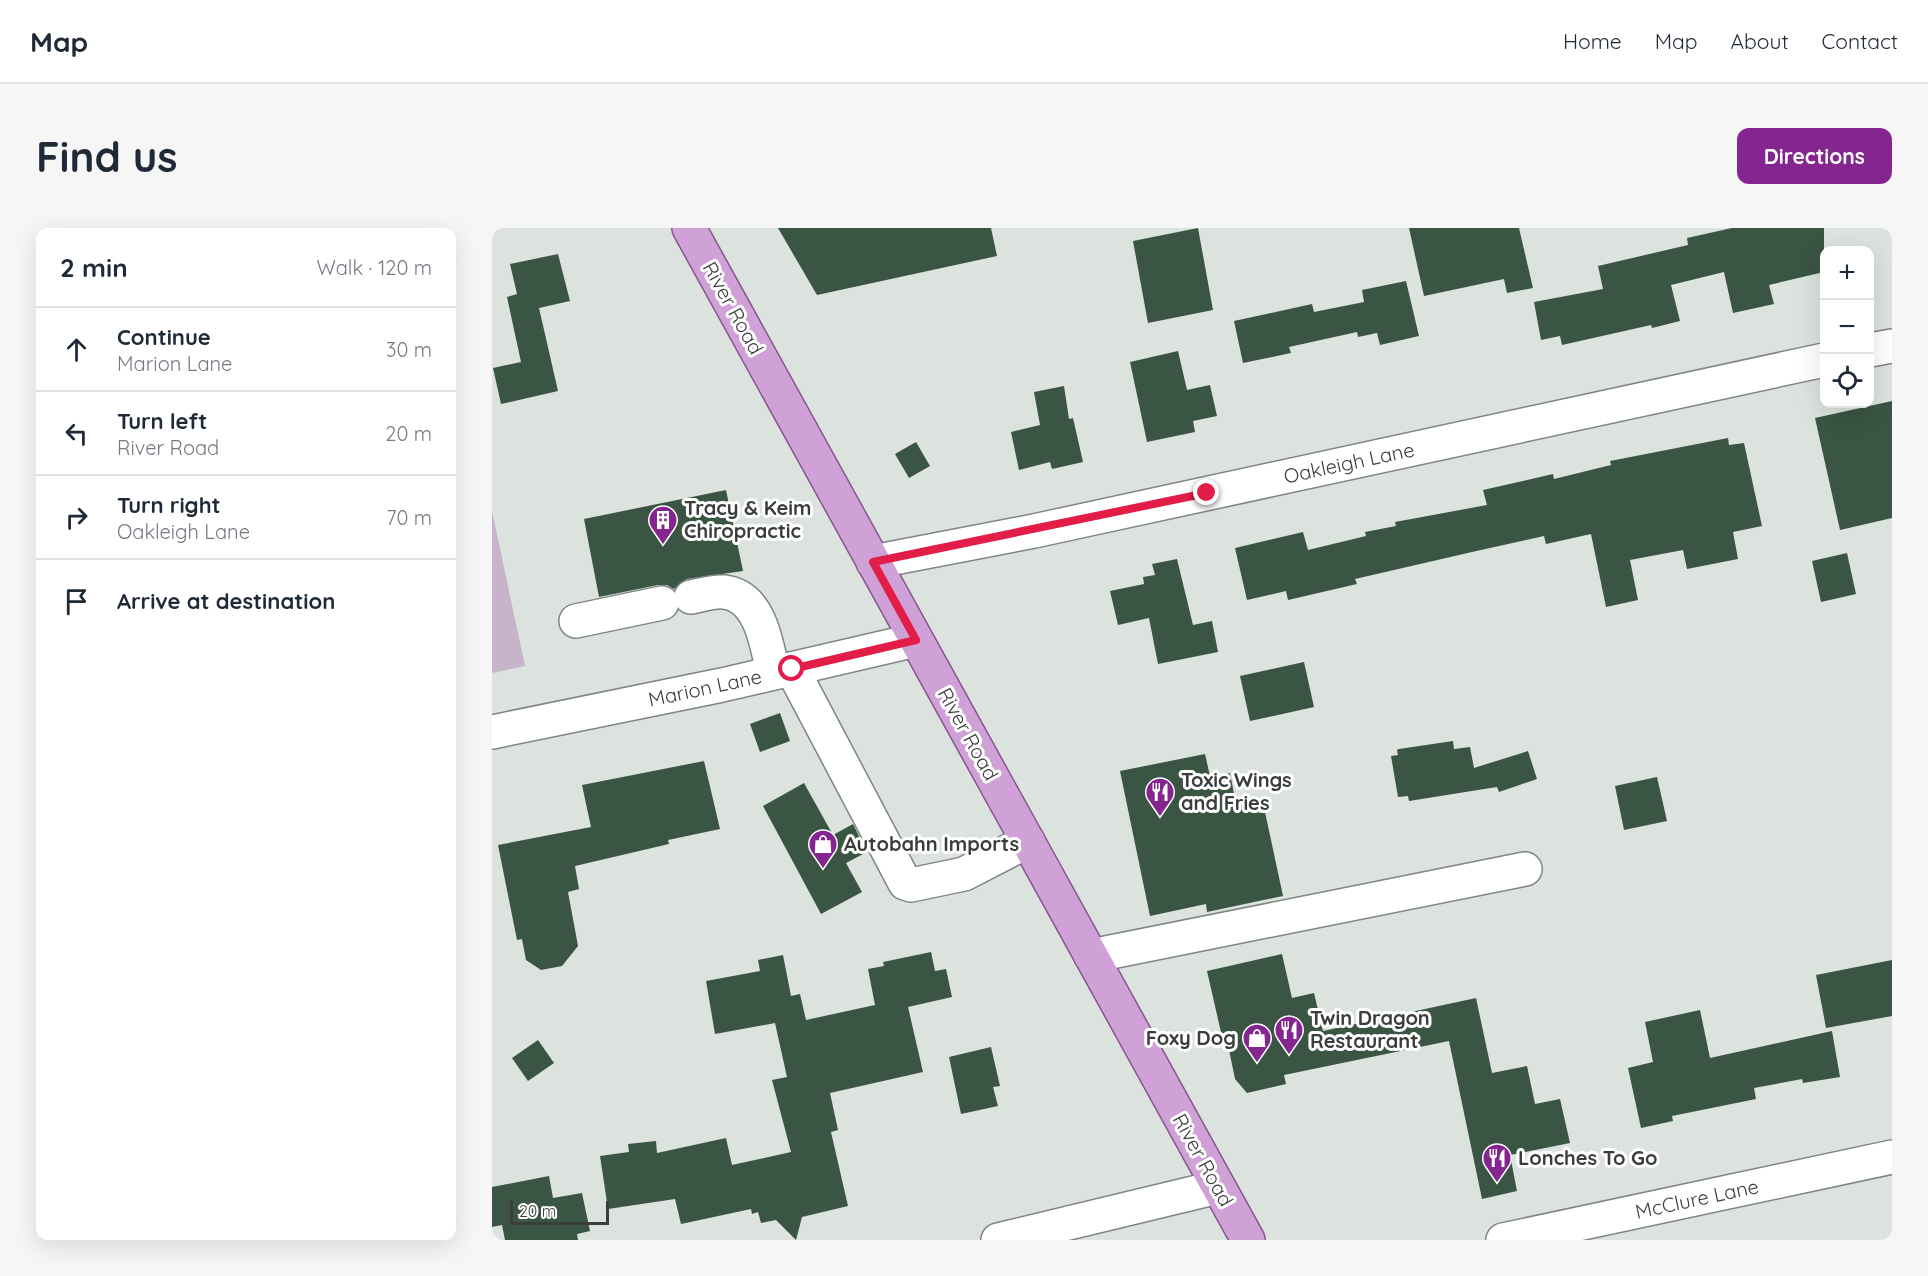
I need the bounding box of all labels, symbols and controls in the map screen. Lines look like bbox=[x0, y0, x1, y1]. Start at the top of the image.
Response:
text: Map bbox=[30, 24, 88, 59]
text: Home bbox=[1563, 28, 1622, 54]
text: Map bbox=[1655, 28, 1698, 54]
text: About bbox=[1731, 28, 1789, 54]
text: Contact bbox=[1822, 28, 1898, 54]
button: Directions bbox=[1737, 128, 1892, 184]
text: Find us bbox=[36, 130, 178, 183]
map controls bbox=[1820, 246, 1874, 408]
button: + bbox=[1820, 246, 1874, 300]
text: 2 min bbox=[60, 251, 128, 284]
text: Walk · 120 m bbox=[317, 255, 432, 280]
street label: River Road bbox=[698, 257, 769, 359]
button: − bbox=[1820, 300, 1874, 354]
text: Continue bbox=[117, 323, 211, 351]
icon: ahead bbox=[60, 333, 93, 366]
text: 30 m bbox=[386, 337, 432, 362]
text: Marion Lane bbox=[117, 351, 232, 376]
button: locate bbox=[1820, 354, 1874, 408]
text: Turn left bbox=[117, 407, 207, 435]
icon: left bbox=[60, 417, 93, 450]
text: 20 m bbox=[385, 421, 432, 446]
text: River Road bbox=[117, 435, 219, 460]
street label: Oakleigh Lane bbox=[1281, 436, 1417, 489]
route end bbox=[1193, 479, 1219, 505]
text: Turn right bbox=[117, 491, 221, 519]
place label: Tracy & Keim Chiropractic bbox=[684, 495, 811, 543]
icon: right bbox=[60, 501, 93, 534]
building icon: Tracy & Keim Chiropractic bbox=[647, 504, 679, 546]
text: 70 m bbox=[386, 505, 432, 530]
text: Oakleigh Lane bbox=[117, 519, 250, 544]
icon: arrive bbox=[60, 585, 93, 618]
text: Arrive at destination bbox=[117, 587, 335, 615]
route start bbox=[778, 655, 804, 681]
street label: Marion Lane bbox=[646, 663, 764, 712]
street label: River Road bbox=[933, 683, 1004, 785]
place label: Toxic Wings and Fries bbox=[1181, 767, 1292, 815]
restaurant icon: Toxic Wings and Fries bbox=[1144, 776, 1176, 818]
shop icon: Autobahn Imports bbox=[807, 828, 839, 870]
place label: Autobahn Imports bbox=[844, 831, 1019, 856]
place label: Twin Dragon Restaurant bbox=[1310, 1005, 1430, 1053]
restaurant icon: Twin Dragon Restaurant bbox=[1273, 1014, 1305, 1056]
shop icon: Foxy Dog bbox=[1241, 1022, 1273, 1064]
place label: Foxy Dog bbox=[1146, 1025, 1236, 1050]
street label: River Road bbox=[1168, 1109, 1239, 1211]
restaurant icon: Lonches To Go bbox=[1481, 1142, 1513, 1184]
place label: Lonches To Go bbox=[1518, 1145, 1657, 1170]
street label: McClure Lane bbox=[1633, 1173, 1761, 1224]
scale bar bbox=[510, 1198, 609, 1226]
text: 20 m bbox=[519, 1201, 556, 1221]

